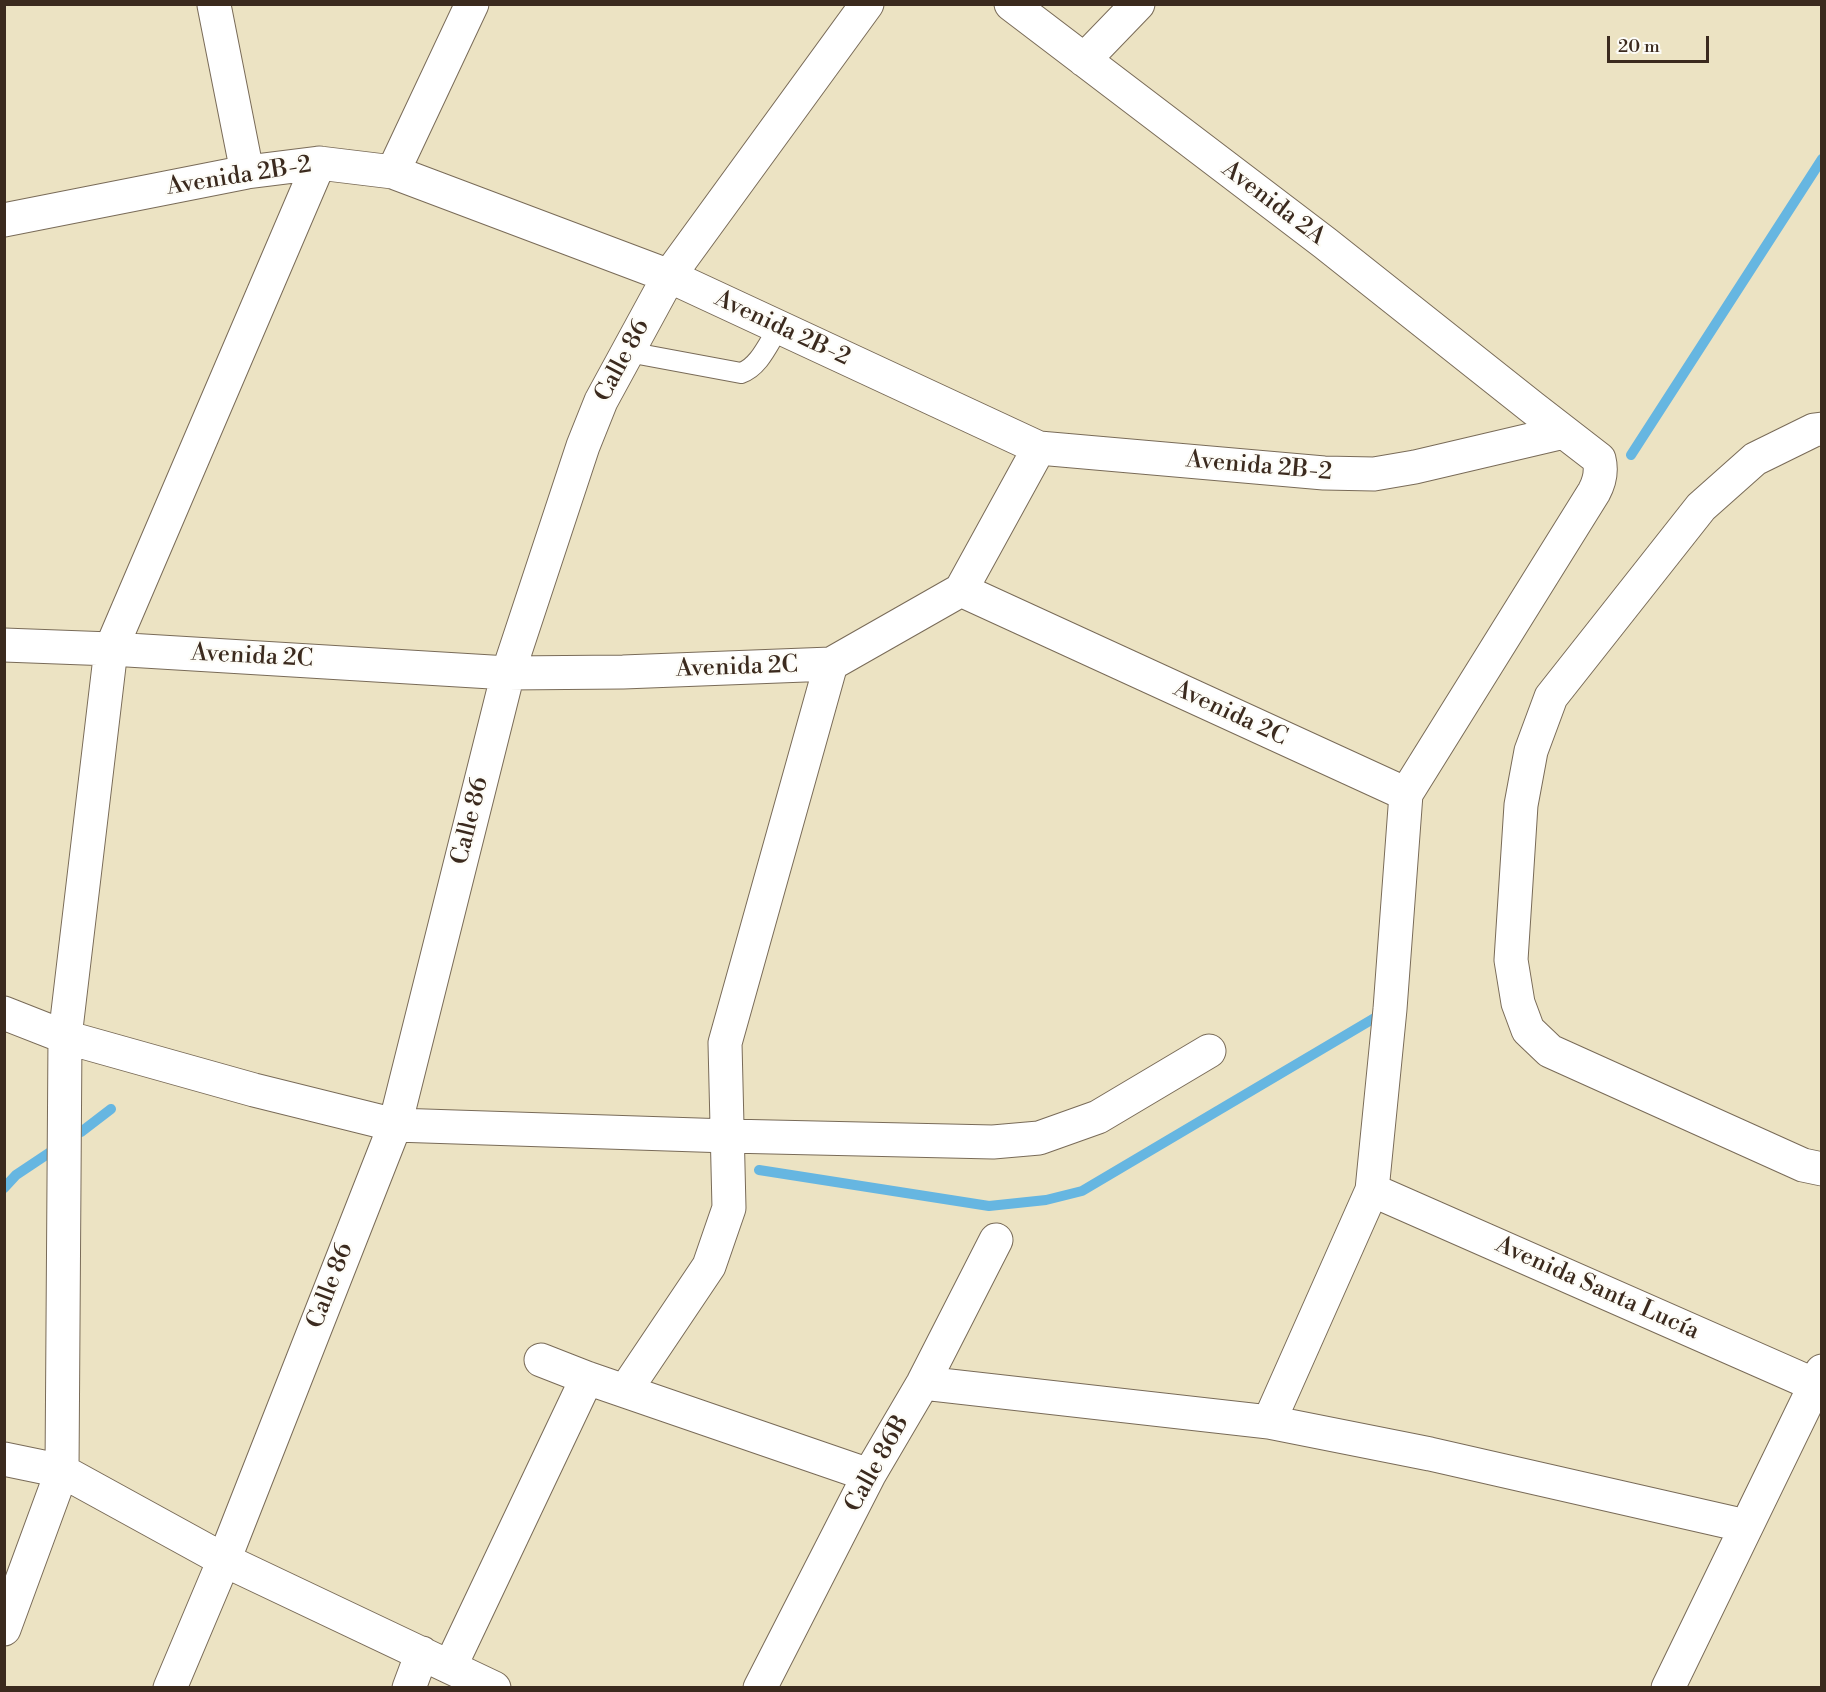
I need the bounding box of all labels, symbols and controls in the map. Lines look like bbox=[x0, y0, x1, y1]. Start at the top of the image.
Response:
scale bar bbox=[1610, 24, 1712, 62]
text: 20 m bbox=[1618, 35, 1660, 58]
street label: Avenida 2B-2 bbox=[164, 151, 314, 203]
street label: Avenida 2A bbox=[1216, 156, 1330, 252]
street label: Avenida 2B-2 bbox=[710, 285, 854, 373]
street label: Calle 86 bbox=[589, 315, 657, 407]
street label: Avenida 2B-2 bbox=[1185, 446, 1333, 488]
street label: Avenida 2C bbox=[190, 639, 314, 675]
street label: Avenida 2C bbox=[675, 651, 799, 685]
street label: Avenida 2C bbox=[1169, 675, 1291, 753]
street label: Calle 86 bbox=[446, 774, 496, 868]
street label: Avenida Santa Lucía bbox=[1491, 1231, 1703, 1347]
street label: Calle 86 bbox=[302, 1239, 360, 1333]
street label: Calle 86B bbox=[840, 1411, 916, 1517]

